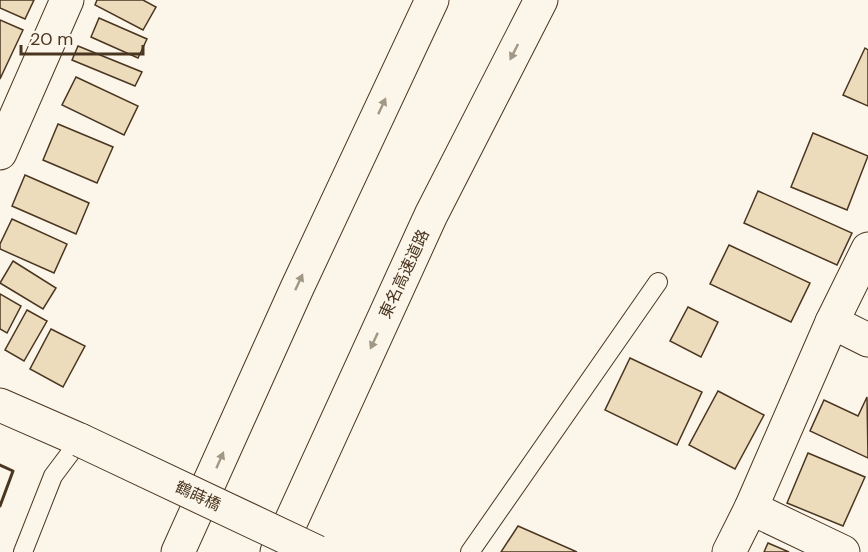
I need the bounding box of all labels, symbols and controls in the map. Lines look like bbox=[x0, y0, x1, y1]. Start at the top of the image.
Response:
scale bar bbox=[21, 18, 142, 56]
text: 20 m bbox=[30, 27, 73, 51]
one-way arrow bbox=[510, 43, 520, 61]
one-way arrow bbox=[377, 97, 386, 114]
street label: 東名高速道路 bbox=[374, 226, 434, 322]
one-way arrow bbox=[295, 274, 304, 291]
one-way arrow bbox=[369, 332, 378, 349]
one-way arrow bbox=[215, 452, 224, 469]
street label: 鶴蒔橋 bbox=[172, 476, 224, 516]

